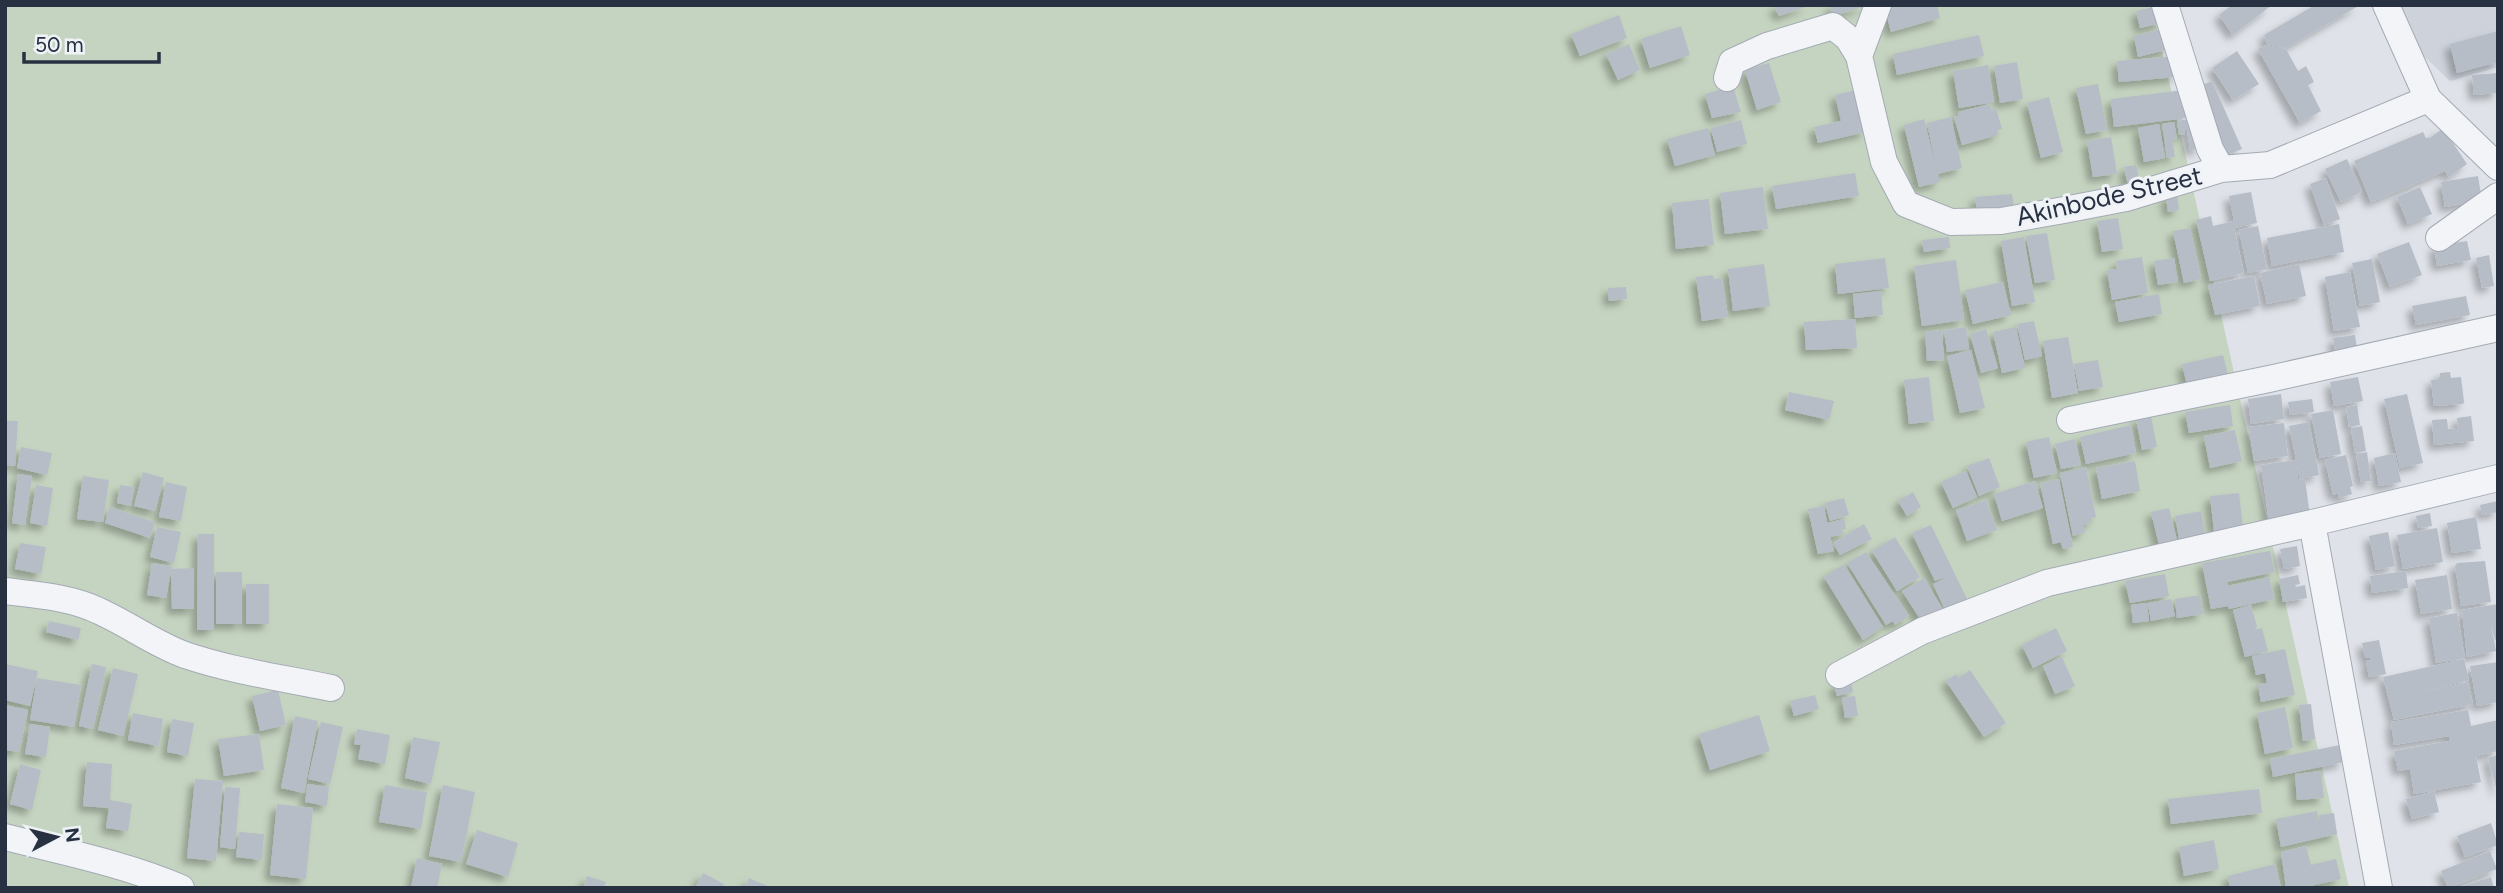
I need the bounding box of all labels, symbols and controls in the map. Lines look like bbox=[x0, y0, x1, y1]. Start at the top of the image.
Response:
scale bar bbox=[24, 21, 159, 65]
text: 50 m bbox=[35, 32, 84, 57]
street label: Akinbode Street bbox=[2013, 159, 2205, 233]
north arrow bbox=[21, 802, 91, 872]
text: N bbox=[60, 826, 85, 844]

